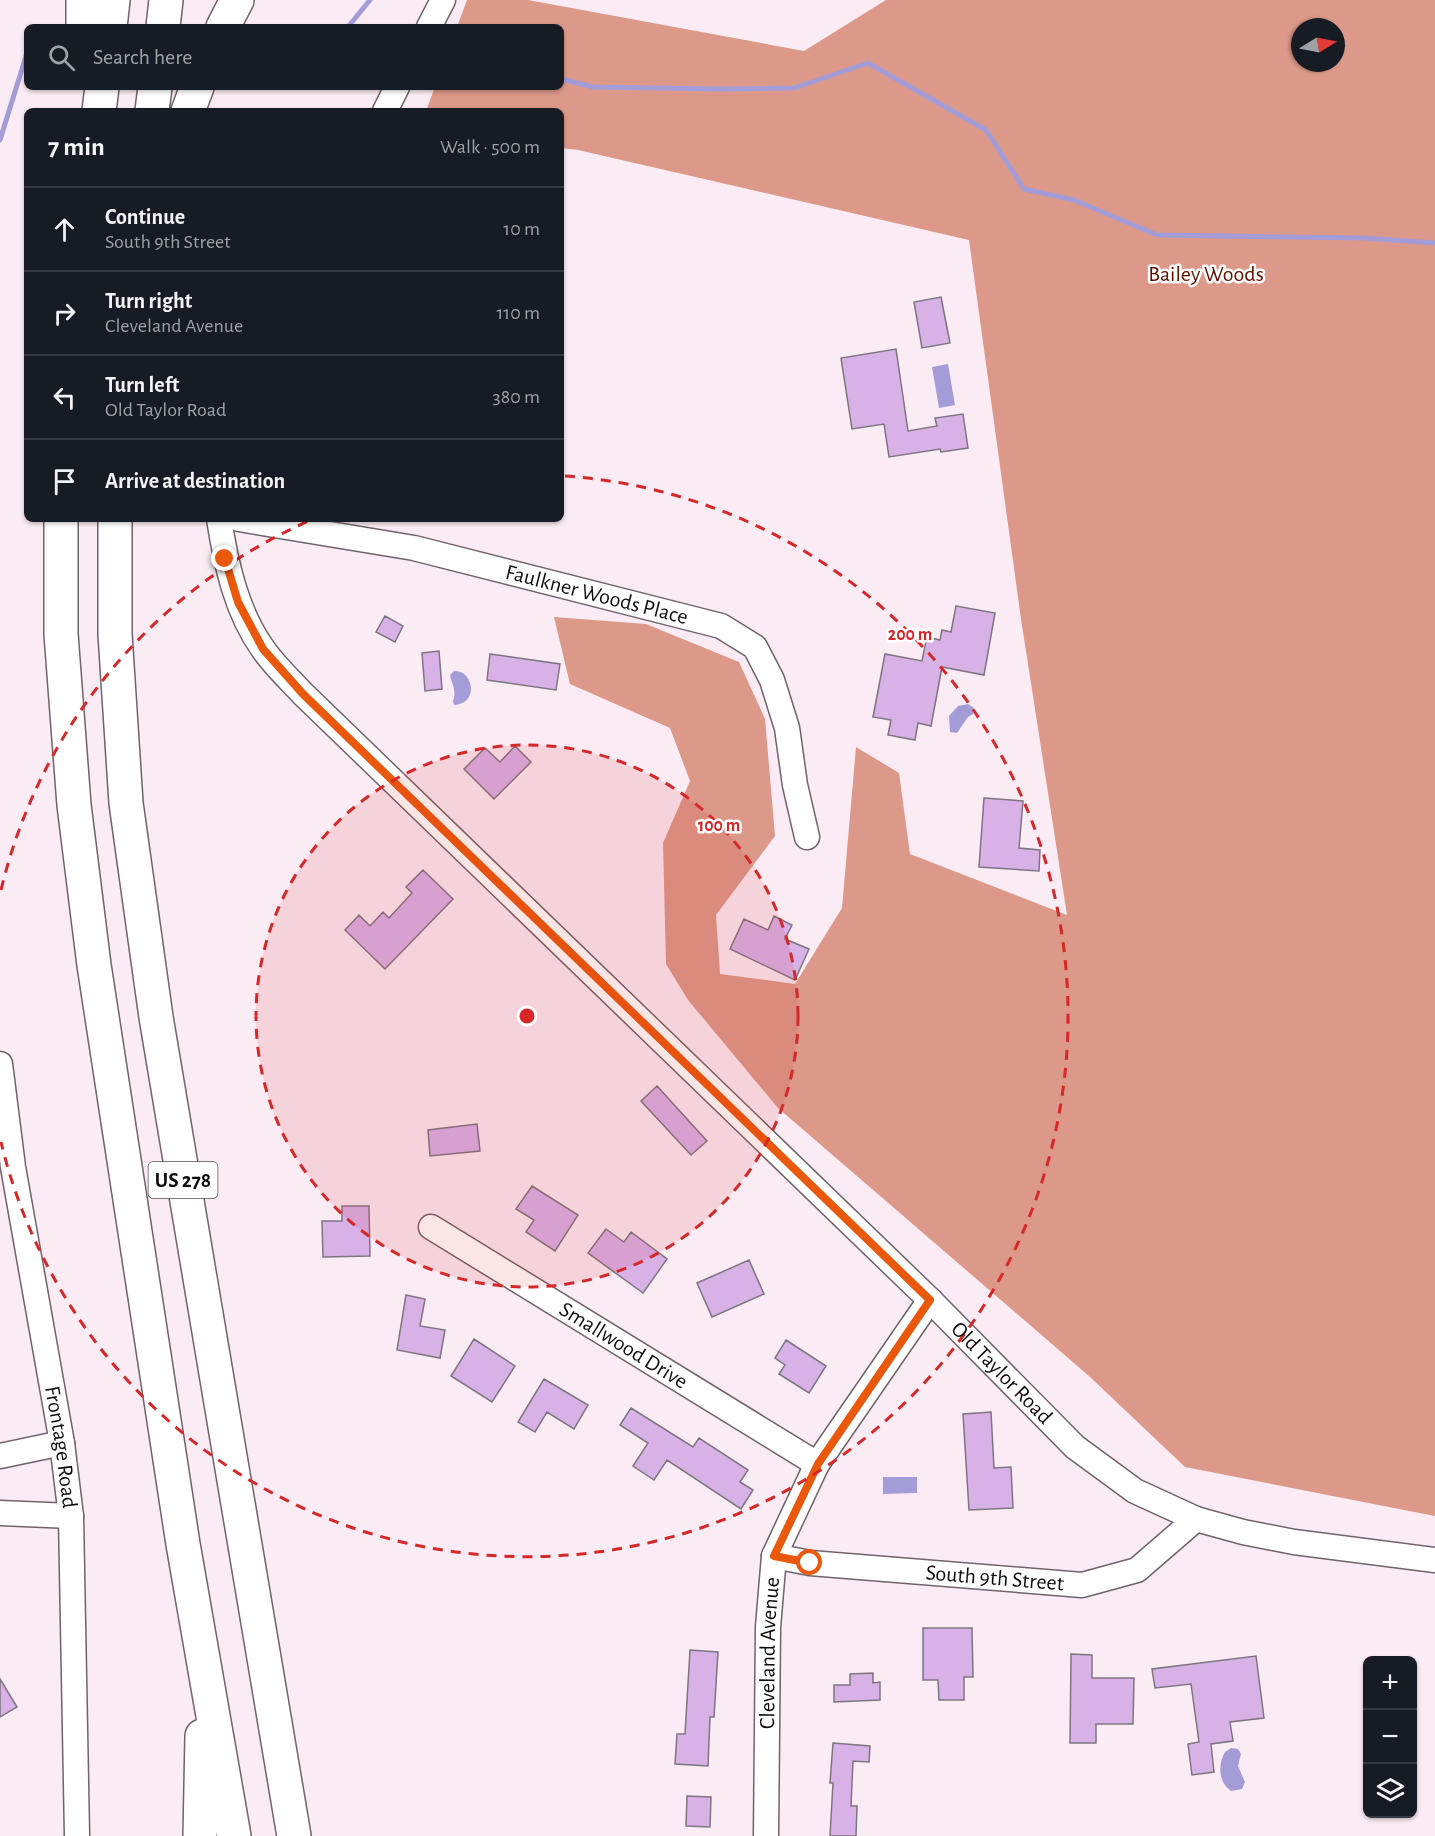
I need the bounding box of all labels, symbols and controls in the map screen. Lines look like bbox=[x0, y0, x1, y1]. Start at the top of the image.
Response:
north arrow bbox=[1291, 18, 1345, 72]
search box bbox=[24, 24, 564, 90]
icon: search bbox=[45, 41, 78, 74]
text: Search here bbox=[93, 46, 192, 68]
text: 7 min bbox=[48, 134, 105, 160]
text: Walk · 500 m bbox=[440, 137, 540, 157]
text: Continue bbox=[105, 206, 185, 228]
icon: ahead bbox=[48, 213, 81, 246]
text: 10 m bbox=[503, 219, 540, 239]
text: South 9th Street bbox=[105, 232, 231, 252]
park label: Bailey Woods bbox=[1148, 263, 1264, 285]
text: Turn right bbox=[105, 290, 192, 312]
icon: right bbox=[48, 297, 81, 330]
text: 110 m bbox=[496, 303, 540, 323]
text: Cleveland Avenue bbox=[105, 316, 243, 336]
text: Turn left bbox=[105, 374, 179, 396]
icon: left bbox=[48, 381, 81, 414]
text: 380 m bbox=[492, 387, 540, 407]
text: Old Taylor Road bbox=[105, 400, 226, 420]
icon: arrive bbox=[48, 465, 81, 498]
text: Arrive at destination bbox=[105, 470, 285, 492]
route end bbox=[211, 545, 237, 571]
street label: Faulkner Woods Place bbox=[503, 561, 690, 628]
text: 200 m bbox=[888, 626, 932, 644]
text: 100 m bbox=[698, 817, 740, 835]
centre of rings bbox=[517, 1006, 537, 1026]
road number: US 278 bbox=[148, 1162, 218, 1198]
street label: Smallwood Drive bbox=[556, 1298, 691, 1393]
street label: Old Taylor Road bbox=[947, 1317, 1057, 1428]
street label: Frontage Road bbox=[41, 1384, 81, 1509]
route start bbox=[796, 1549, 822, 1575]
street label: South 9th Street bbox=[925, 1561, 1065, 1594]
street label: Cleveland Avenue bbox=[756, 1576, 783, 1729]
map controls bbox=[1363, 1656, 1417, 1818]
button: + bbox=[1363, 1656, 1417, 1710]
button: − bbox=[1363, 1710, 1417, 1764]
button: layers bbox=[1363, 1764, 1417, 1818]

